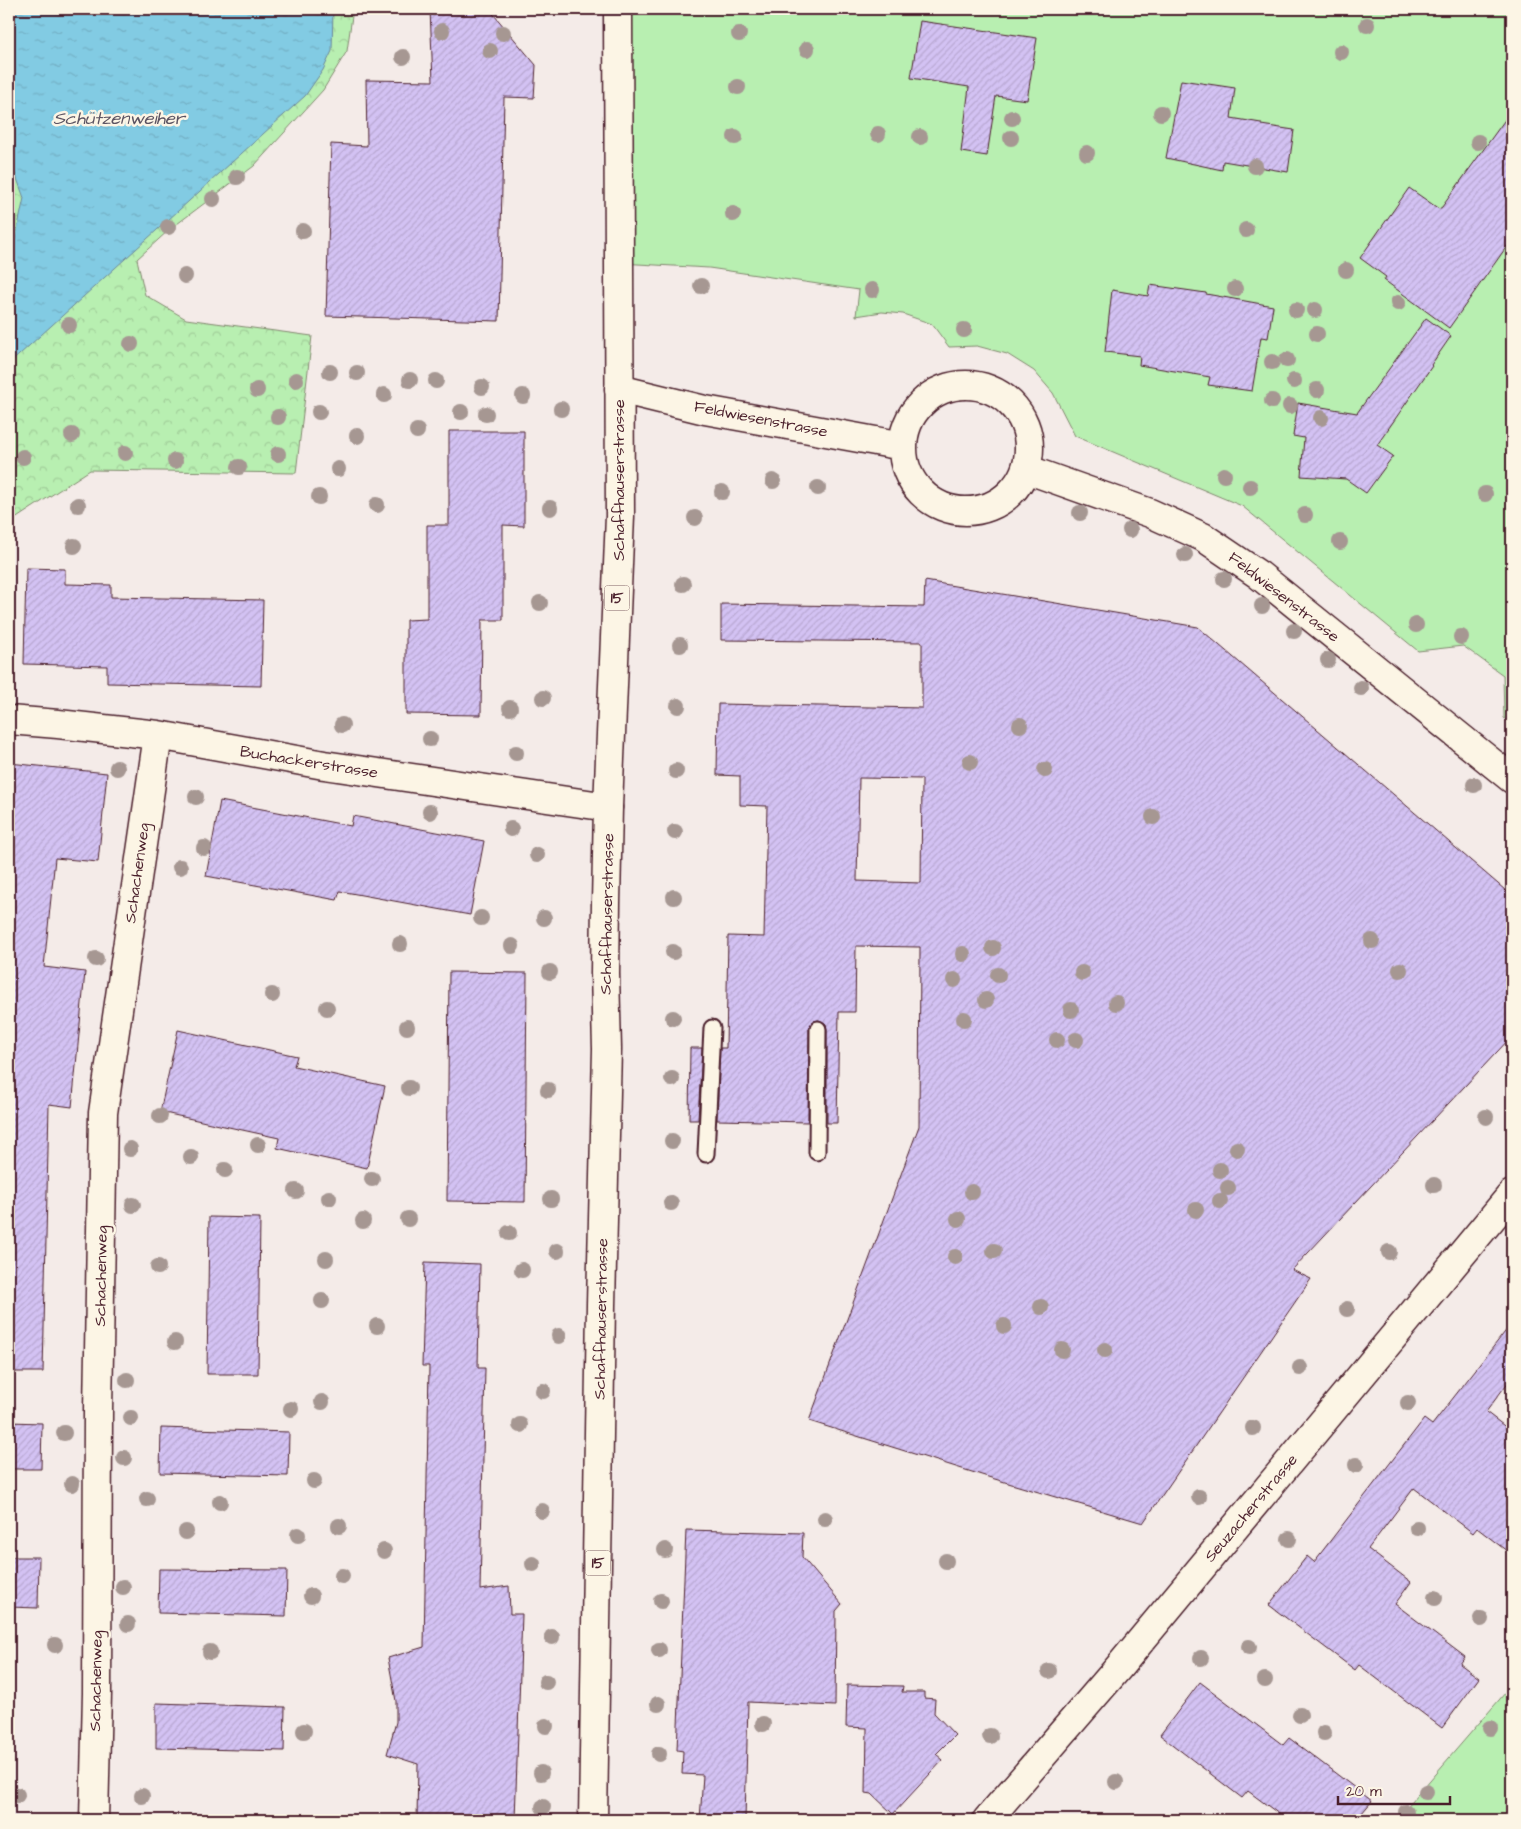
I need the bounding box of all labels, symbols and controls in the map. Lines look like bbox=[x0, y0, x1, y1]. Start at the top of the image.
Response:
water label: Schützenweiher bbox=[53, 106, 187, 131]
street label: Feldwiesenstrasse bbox=[692, 395, 830, 443]
street label: Schaffhauserstrasse bbox=[608, 399, 630, 561]
street label: Feldwiesenstrasse bbox=[1224, 547, 1344, 648]
road number: 15 bbox=[604, 586, 630, 610]
street label: Buchackerstrasse bbox=[238, 740, 380, 784]
street label: Schachenweg bbox=[119, 821, 156, 925]
street label: Schaffhauserstrasse bbox=[595, 833, 619, 995]
street label: Schachenweg bbox=[89, 1225, 114, 1327]
street label: Schaffhauserstrasse bbox=[589, 1238, 613, 1400]
street label: Seuzacherstrasse bbox=[1199, 1449, 1303, 1567]
road number: 15 bbox=[586, 1550, 610, 1576]
street label: Schachenweg bbox=[84, 1630, 109, 1732]
scale bar bbox=[1338, 1774, 1451, 1806]
text: 20 m bbox=[1346, 1781, 1382, 1802]

